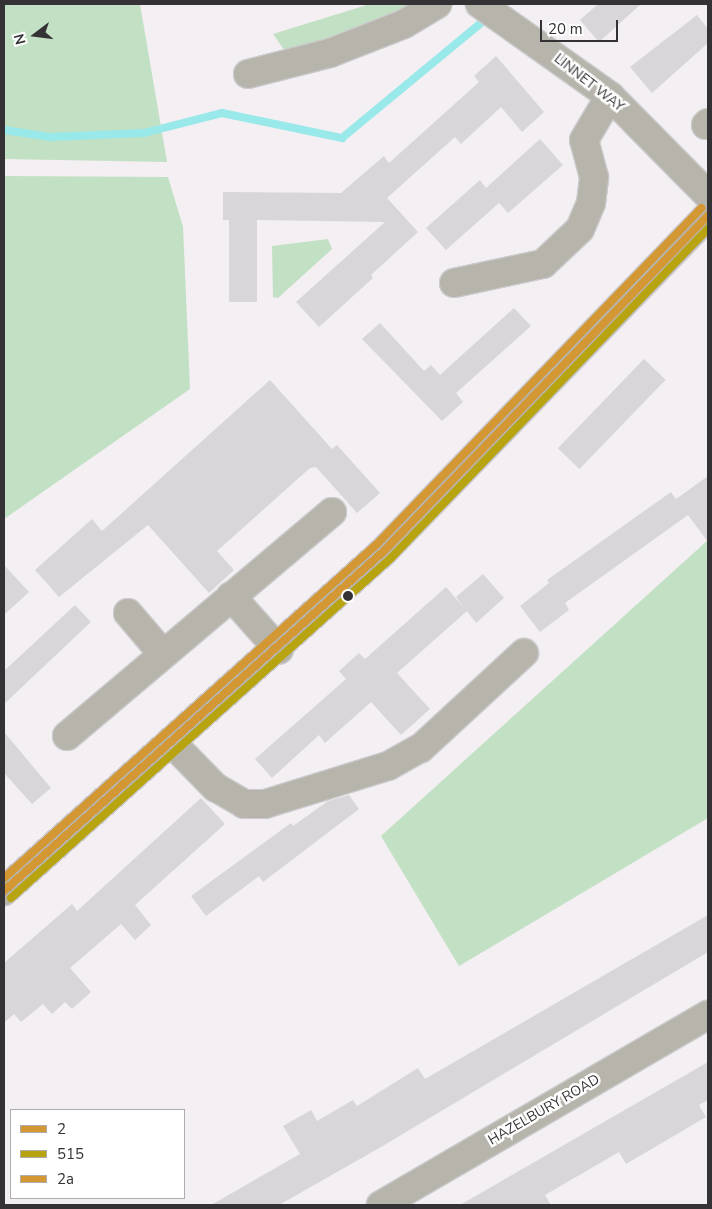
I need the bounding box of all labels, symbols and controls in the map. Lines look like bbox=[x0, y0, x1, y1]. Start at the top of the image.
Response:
north arrow bbox=[10, 10, 60, 60]
scale bar bbox=[542, 10, 620, 42]
text: 20 m bbox=[548, 19, 583, 39]
text: N bbox=[9, 31, 31, 47]
street label: LINNET WAY bbox=[551, 50, 627, 116]
unlabelled marker bbox=[343, 591, 353, 601]
street label: HAZELBURY ROAD bbox=[485, 1071, 603, 1149]
legend bbox=[10, 1109, 185, 1199]
text: 2 bbox=[57, 1119, 66, 1139]
text: 515 bbox=[57, 1144, 84, 1164]
text: 2a bbox=[57, 1169, 74, 1189]

